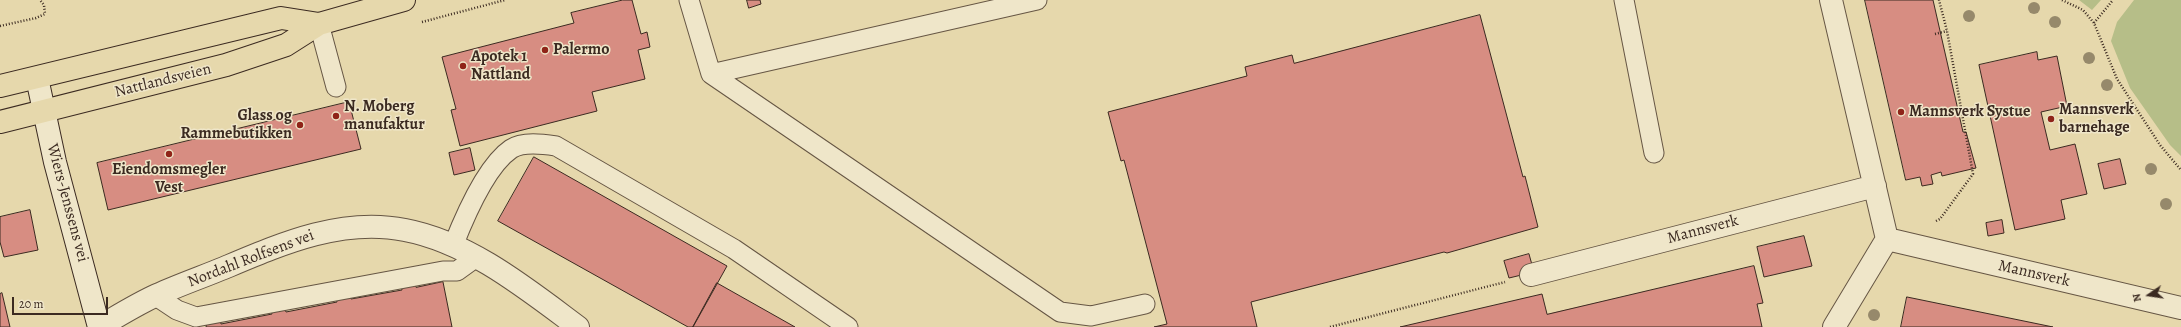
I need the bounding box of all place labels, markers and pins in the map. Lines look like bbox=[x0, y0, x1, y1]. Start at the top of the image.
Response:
place label: Palermo bbox=[553, 40, 609, 60]
marker: Palermo bbox=[540, 45, 550, 55]
place label: Apotek 1 Nattland bbox=[471, 47, 530, 85]
marker: Apotek 1 Nattland bbox=[458, 61, 468, 71]
place label: N. Moberg manufaktur bbox=[344, 97, 425, 135]
place label: Mannsverk barnehage bbox=[2059, 100, 2134, 138]
place label: Mannsverk Systue bbox=[1909, 102, 2030, 122]
place label: Glass og Rammebutikken bbox=[180, 106, 292, 144]
marker: Mannsverk Systue bbox=[1896, 107, 1906, 117]
marker: N. Moberg manufaktur bbox=[331, 111, 341, 121]
marker: Mannsverk barnehage bbox=[2046, 114, 2056, 124]
marker: Glass og Rammebutikken bbox=[295, 120, 305, 130]
marker: Eiendomsmegler Vest bbox=[164, 149, 174, 159]
place label: Eiendomsmegler Vest bbox=[112, 160, 226, 198]

